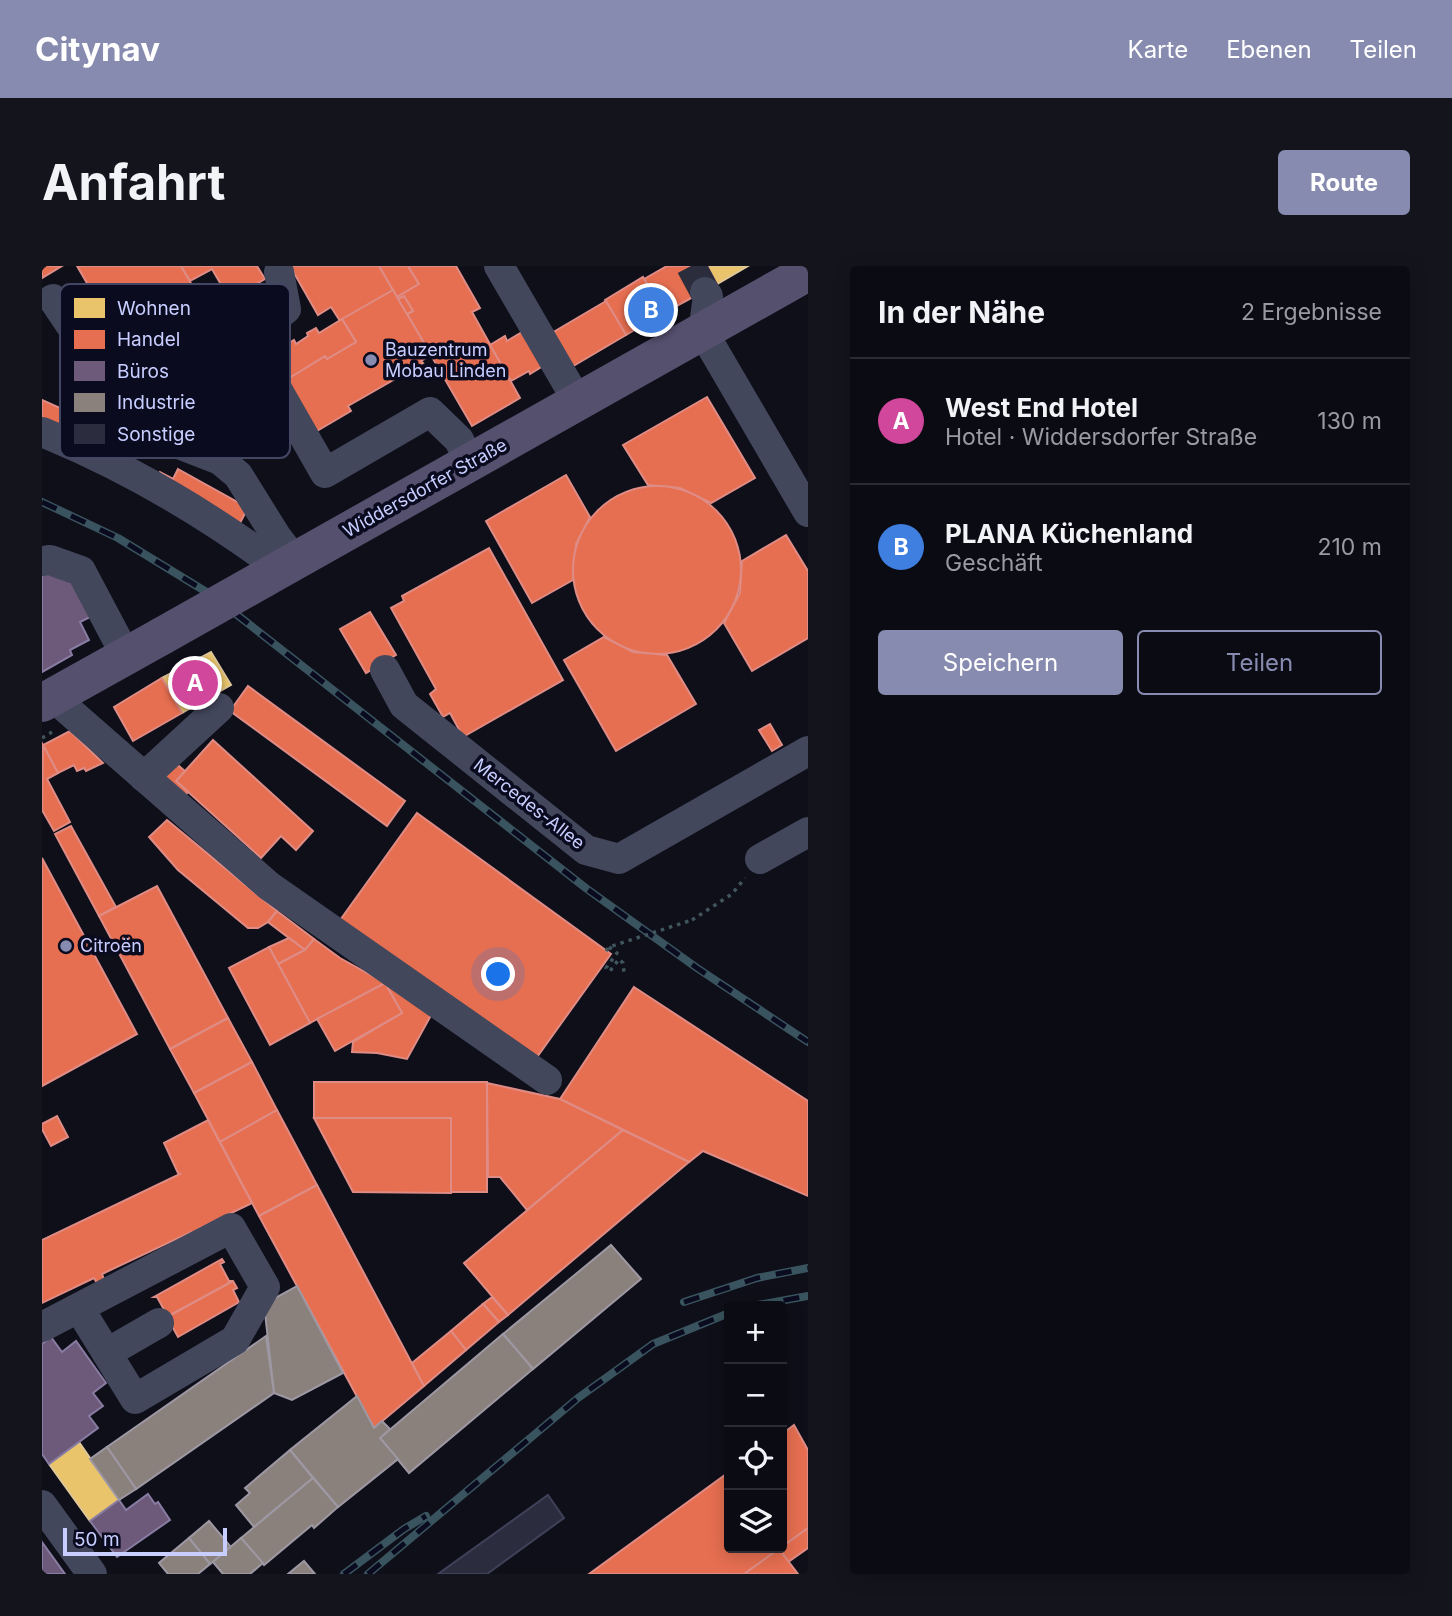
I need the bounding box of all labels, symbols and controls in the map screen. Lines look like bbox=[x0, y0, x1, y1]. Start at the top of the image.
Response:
text: Citynav bbox=[35, 29, 160, 69]
text: Karte bbox=[1128, 35, 1188, 64]
text: Ebenen bbox=[1226, 35, 1312, 64]
text: Teilen bbox=[1350, 35, 1417, 64]
button: Route bbox=[1278, 150, 1410, 215]
text: Anfahrt bbox=[42, 153, 225, 212]
legend bbox=[60, 284, 290, 458]
pin: B bbox=[628, 284, 674, 336]
text: In der Nähe bbox=[878, 294, 1045, 330]
text: Wohnen bbox=[117, 297, 191, 320]
text: 2 Ergebnisse bbox=[1241, 298, 1382, 326]
text: Handel bbox=[117, 328, 180, 351]
place label: Bauzentrum Mobau Linden bbox=[385, 339, 506, 381]
marker: Bauzentrum Mobau Linden bbox=[363, 352, 379, 368]
text: Büros bbox=[117, 360, 169, 383]
text: Industrie bbox=[117, 391, 196, 414]
text: West End Hotel bbox=[945, 392, 1138, 423]
text: A bbox=[892, 407, 910, 435]
text: 130 m bbox=[1317, 407, 1382, 435]
text: Sonstige bbox=[117, 423, 195, 446]
text: Hotel · Widdersdorfer Straße bbox=[945, 423, 1257, 451]
street label: Widdersdorfer Straße bbox=[339, 434, 510, 541]
text: PLANA Küchenland bbox=[945, 518, 1193, 549]
text: B bbox=[893, 533, 909, 561]
text: 210 m bbox=[1317, 533, 1382, 561]
text: Geschäft bbox=[945, 549, 1043, 577]
button: Speichern bbox=[878, 630, 1123, 695]
button: Teilen bbox=[1137, 630, 1382, 695]
pin: A bbox=[172, 657, 218, 709]
street label: Mercedes-Allee bbox=[470, 754, 589, 853]
place label: Citroën bbox=[80, 935, 142, 956]
marker: Citroën bbox=[58, 938, 74, 954]
your location bbox=[481, 957, 515, 991]
map controls bbox=[724, 1301, 787, 1553]
button: + bbox=[724, 1301, 787, 1364]
button: − bbox=[724, 1364, 787, 1427]
button: locate bbox=[724, 1427, 787, 1490]
button: layers bbox=[724, 1490, 787, 1553]
scale bar bbox=[63, 1525, 228, 1557]
text: 50 m bbox=[74, 1528, 120, 1551]

